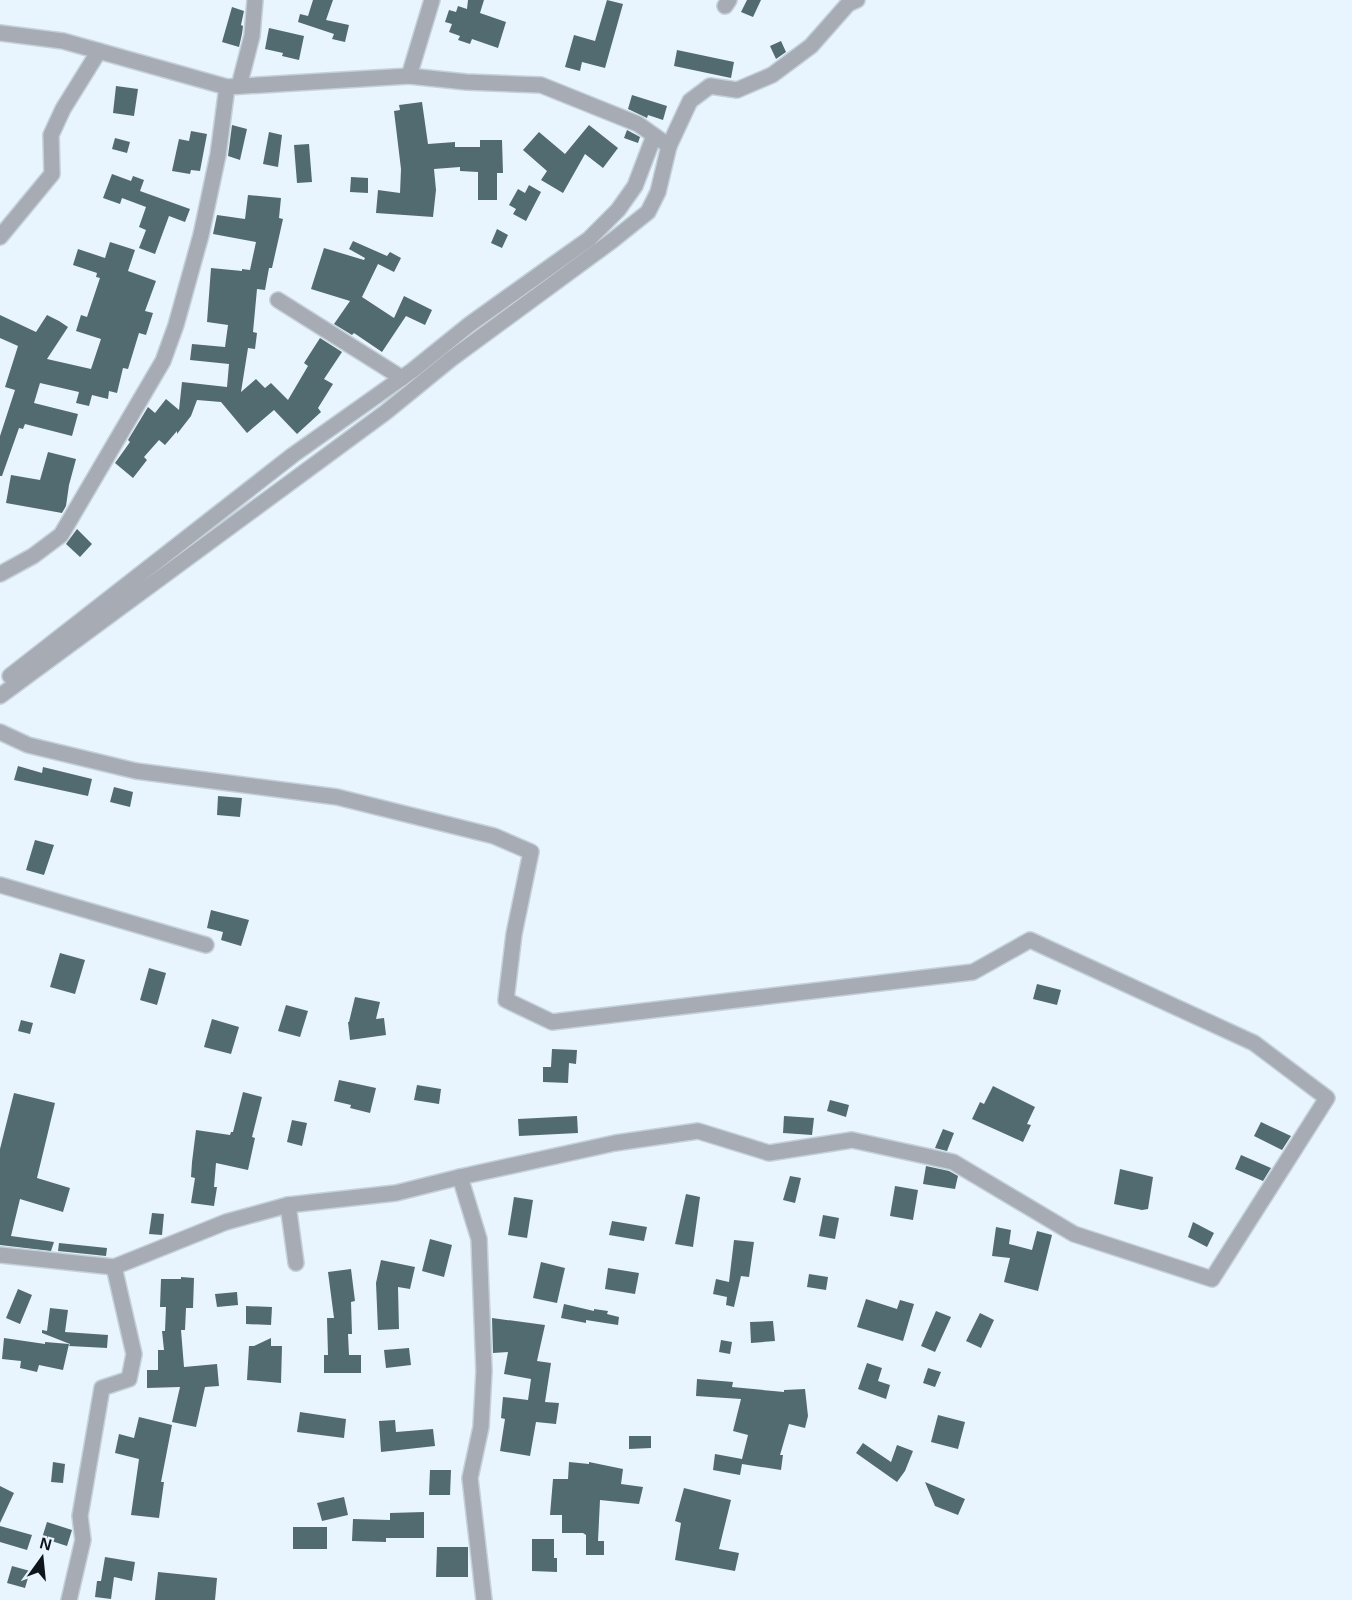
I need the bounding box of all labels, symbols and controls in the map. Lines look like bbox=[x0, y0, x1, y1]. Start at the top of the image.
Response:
north arrow bbox=[12, 1528, 72, 1588]
text: N bbox=[38, 1534, 54, 1554]

